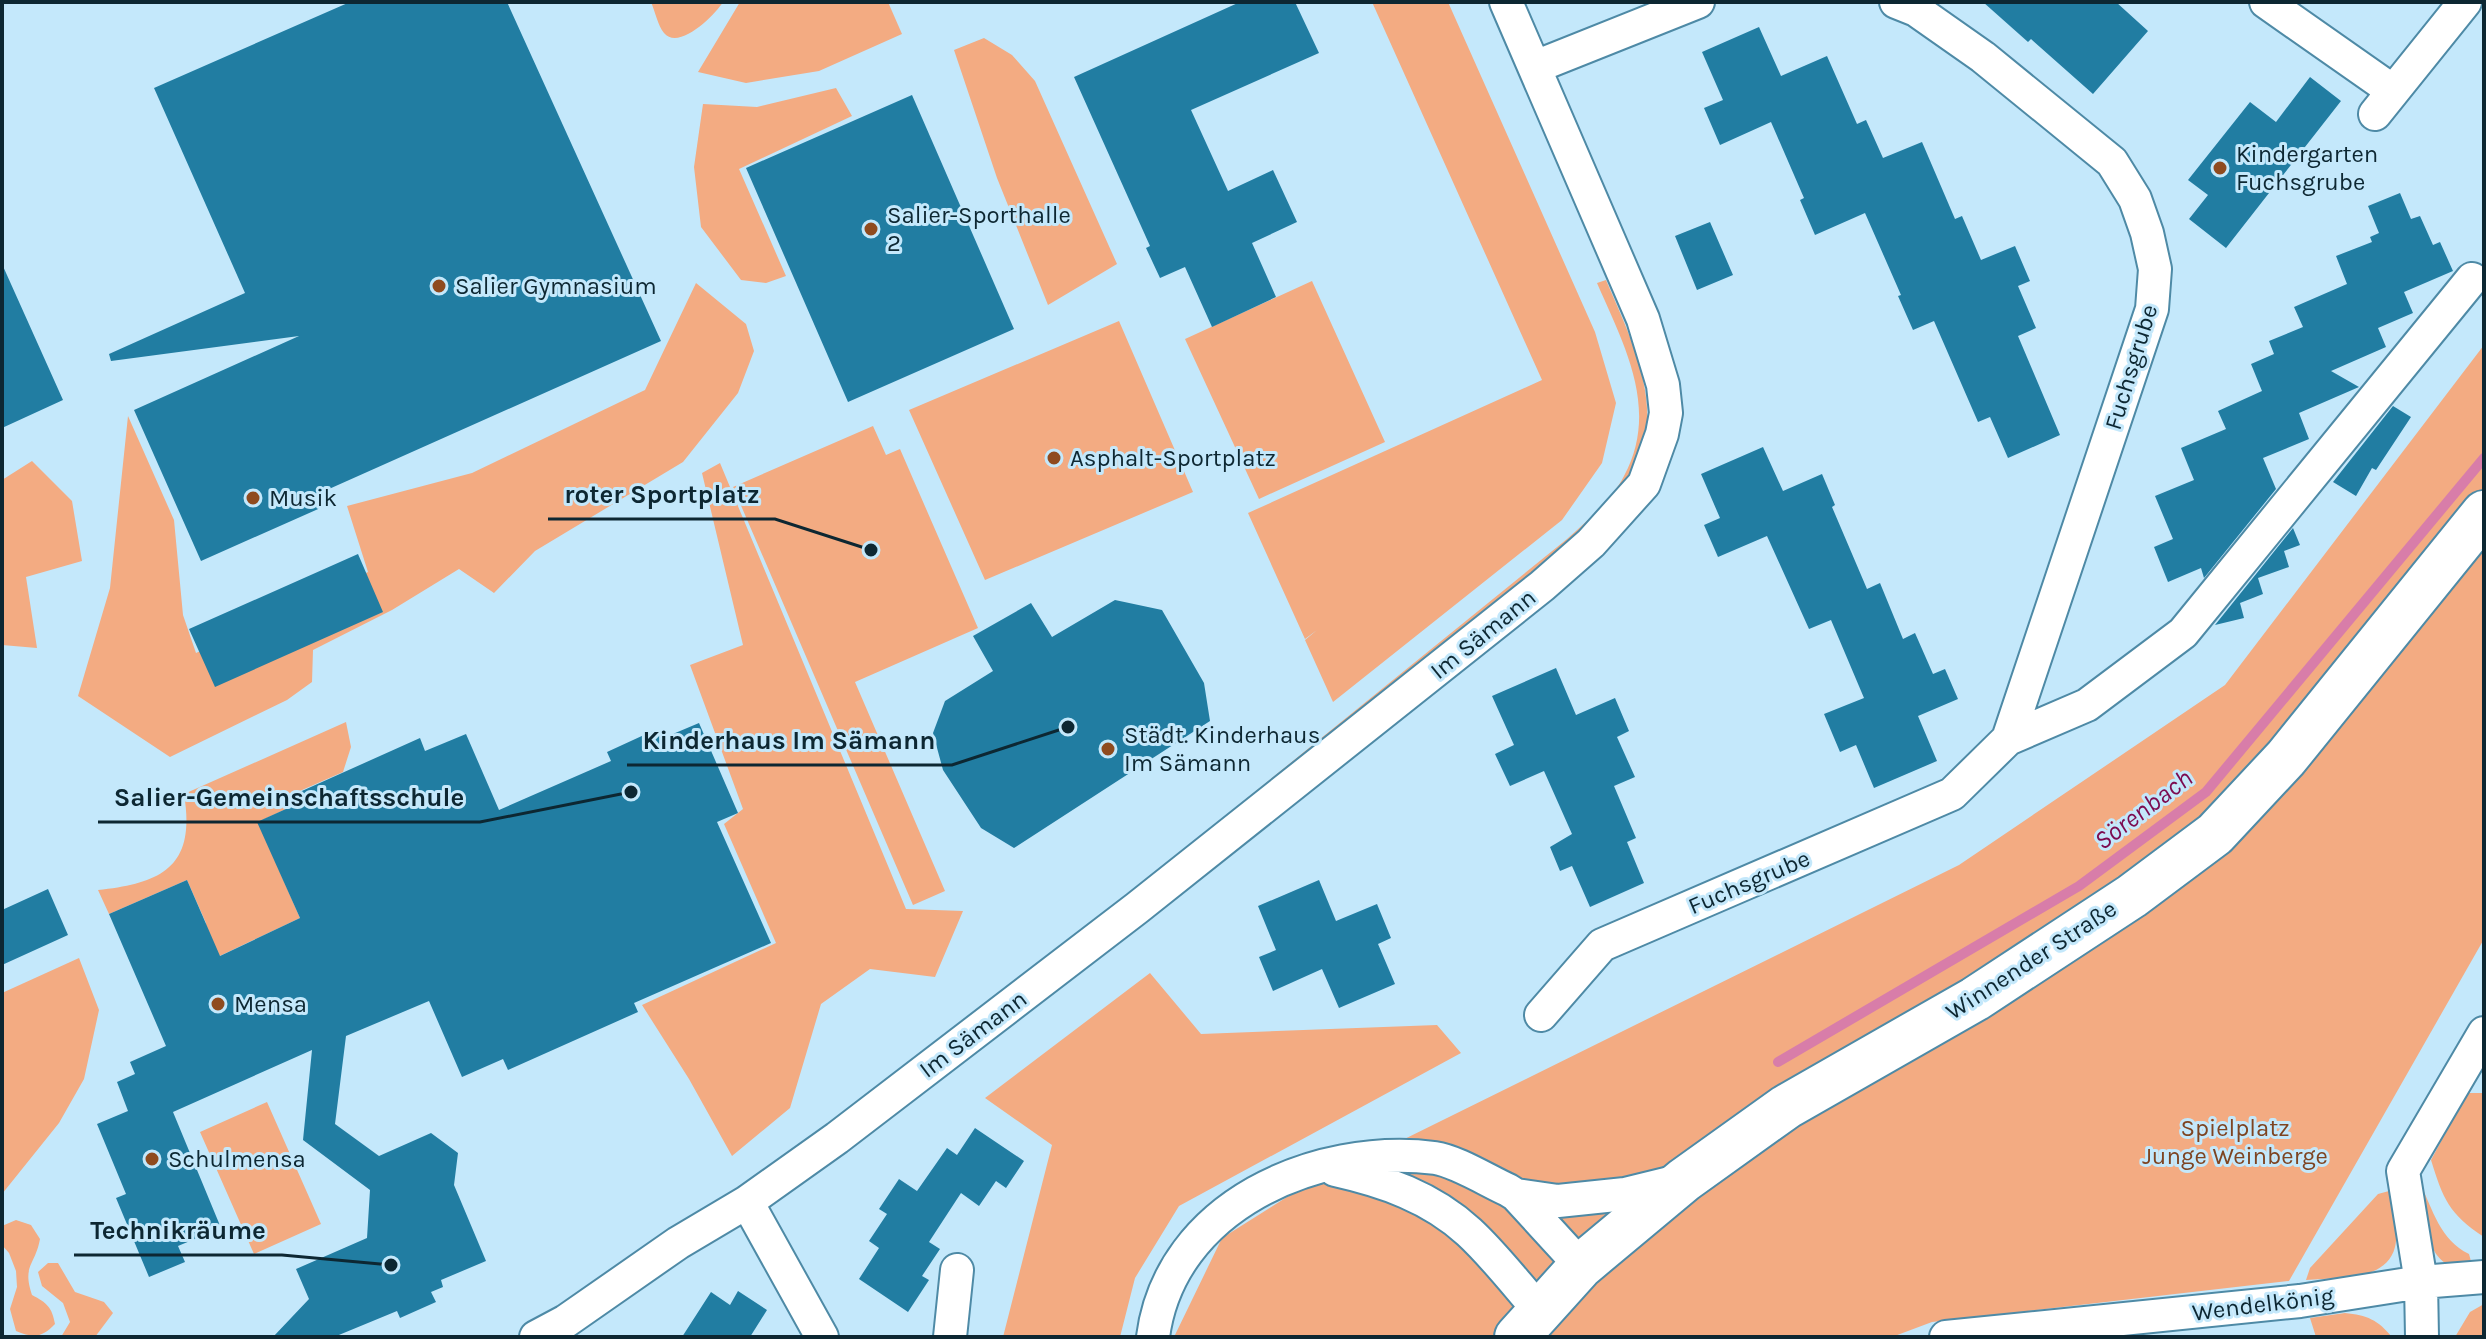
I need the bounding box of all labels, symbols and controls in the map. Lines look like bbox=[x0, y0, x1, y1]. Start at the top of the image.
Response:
place label: Kindergarten Fuchsgrube bbox=[2236, 140, 2378, 196]
marker: Kindergarten Fuchsgrube bbox=[2211, 159, 2229, 177]
place label: Salier-Sporthalle 2 bbox=[887, 201, 1071, 257]
marker: Salier-Sporthalle 2 bbox=[862, 220, 880, 238]
place label: Salier Gymnasium bbox=[455, 272, 657, 300]
marker: Salier Gymnasium bbox=[430, 277, 448, 295]
street label: Fuchsgrube bbox=[2099, 301, 2163, 433]
place label: Asphalt-Sportplatz bbox=[1070, 444, 1276, 472]
marker: Asphalt-Sportplatz bbox=[1045, 449, 1063, 467]
callout: roter Sportplatz bbox=[548, 469, 775, 519]
text: roter Sportplatz bbox=[564, 479, 760, 510]
place label: Musik bbox=[269, 484, 337, 512]
marker: Musik bbox=[244, 489, 262, 507]
street label: Im Sämann bbox=[1425, 583, 1541, 685]
callout: Kinderhaus Im Sämann bbox=[627, 715, 952, 765]
place label: Städt. Kinderhaus Im Sämann bbox=[1124, 721, 1320, 777]
text: Kinderhaus Im Sämann bbox=[643, 725, 935, 756]
marker: Städt. Kinderhaus Im Sämann bbox=[1099, 740, 1117, 758]
water label: Sörenbach bbox=[2088, 762, 2199, 856]
callout: Salier-Gemeinschaftsschule bbox=[98, 772, 480, 822]
text: Salier-Gemeinschaftsschule bbox=[114, 782, 464, 813]
street label: Fuchsgrube bbox=[1684, 844, 1814, 920]
street label: Winnender Straße bbox=[1940, 894, 2122, 1026]
street label: Im Sämann bbox=[914, 985, 1032, 1083]
place label: Mensa bbox=[234, 990, 307, 1018]
marker: Mensa bbox=[209, 995, 227, 1013]
park label: Spielplatz Junge Weinberge bbox=[2142, 1114, 2328, 1170]
place label: Schulmensa bbox=[168, 1145, 306, 1173]
marker: Schulmensa bbox=[143, 1150, 161, 1168]
callout: Technikräume bbox=[74, 1205, 282, 1255]
text: Technikräume bbox=[90, 1215, 266, 1246]
street label: Wendelkönig bbox=[2191, 1281, 2336, 1327]

